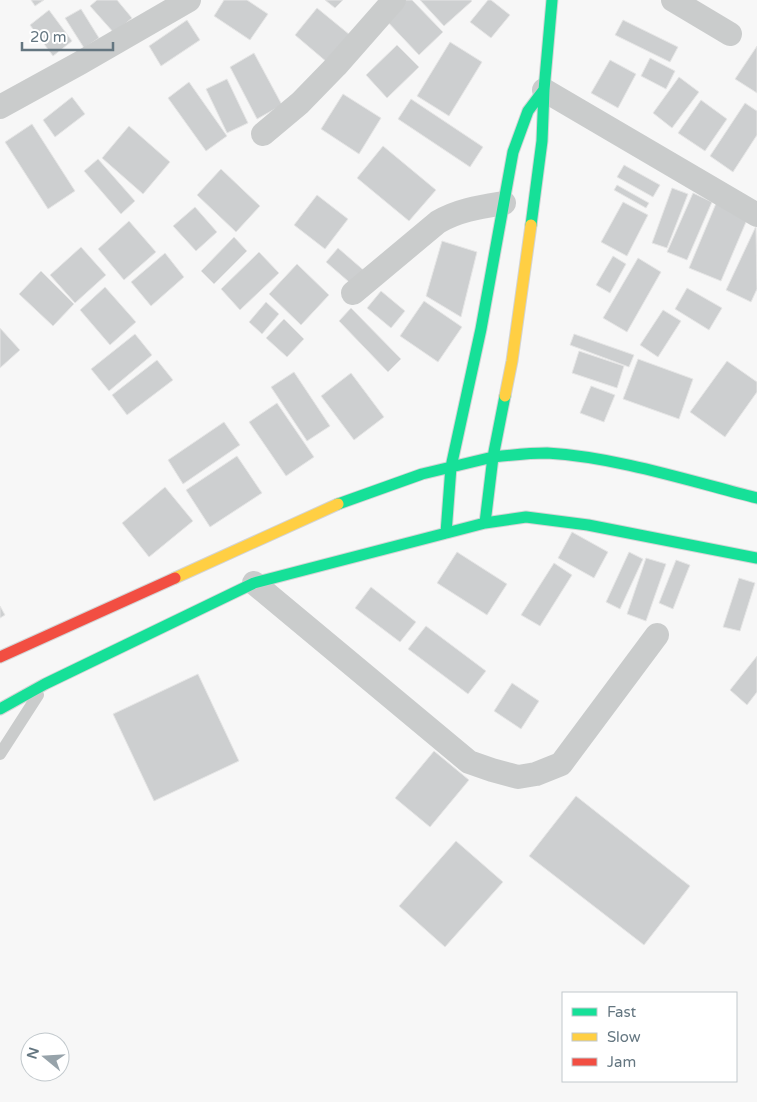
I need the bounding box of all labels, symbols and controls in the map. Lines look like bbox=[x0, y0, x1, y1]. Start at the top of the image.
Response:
scale bar bbox=[22, 20, 114, 52]
text: 20 m bbox=[30, 28, 67, 46]
legend bbox=[562, 992, 737, 1082]
text: Fast bbox=[607, 1003, 637, 1021]
text: Slow bbox=[607, 1028, 641, 1046]
north arrow bbox=[20, 1032, 70, 1082]
text: N bbox=[23, 1045, 43, 1061]
text: Jam bbox=[607, 1053, 636, 1071]

